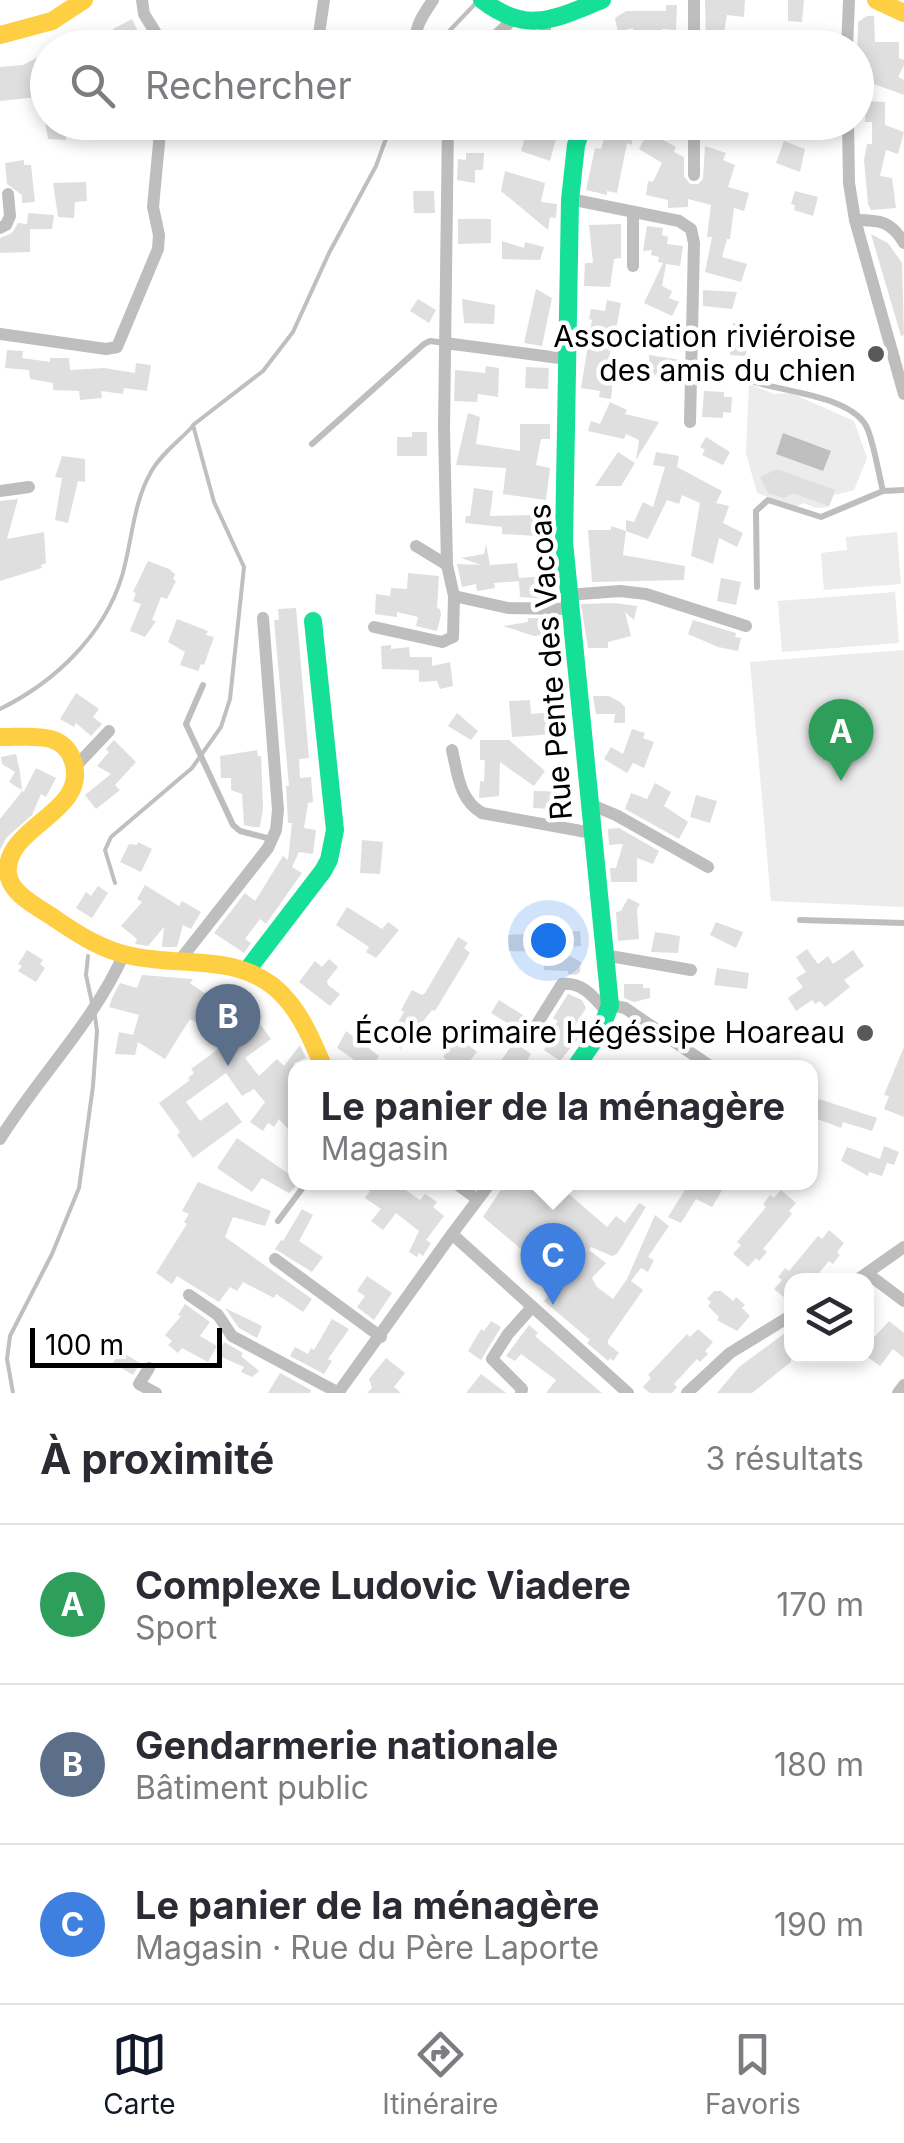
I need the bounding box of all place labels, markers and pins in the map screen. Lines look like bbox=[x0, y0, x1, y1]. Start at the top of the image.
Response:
place label: Association riviéroise des amis du chien bbox=[553, 318, 856, 388]
marker: Association riviéroise des amis du chien bbox=[865, 343, 887, 365]
pin: A bbox=[808, 698, 874, 781]
pin: B bbox=[196, 984, 260, 1066]
place label: École primaire Hégéssipe Hoareau bbox=[355, 1014, 845, 1050]
marker: École primaire Hégéssipe Hoareau bbox=[854, 1022, 876, 1044]
pin: C bbox=[520, 1222, 586, 1305]

